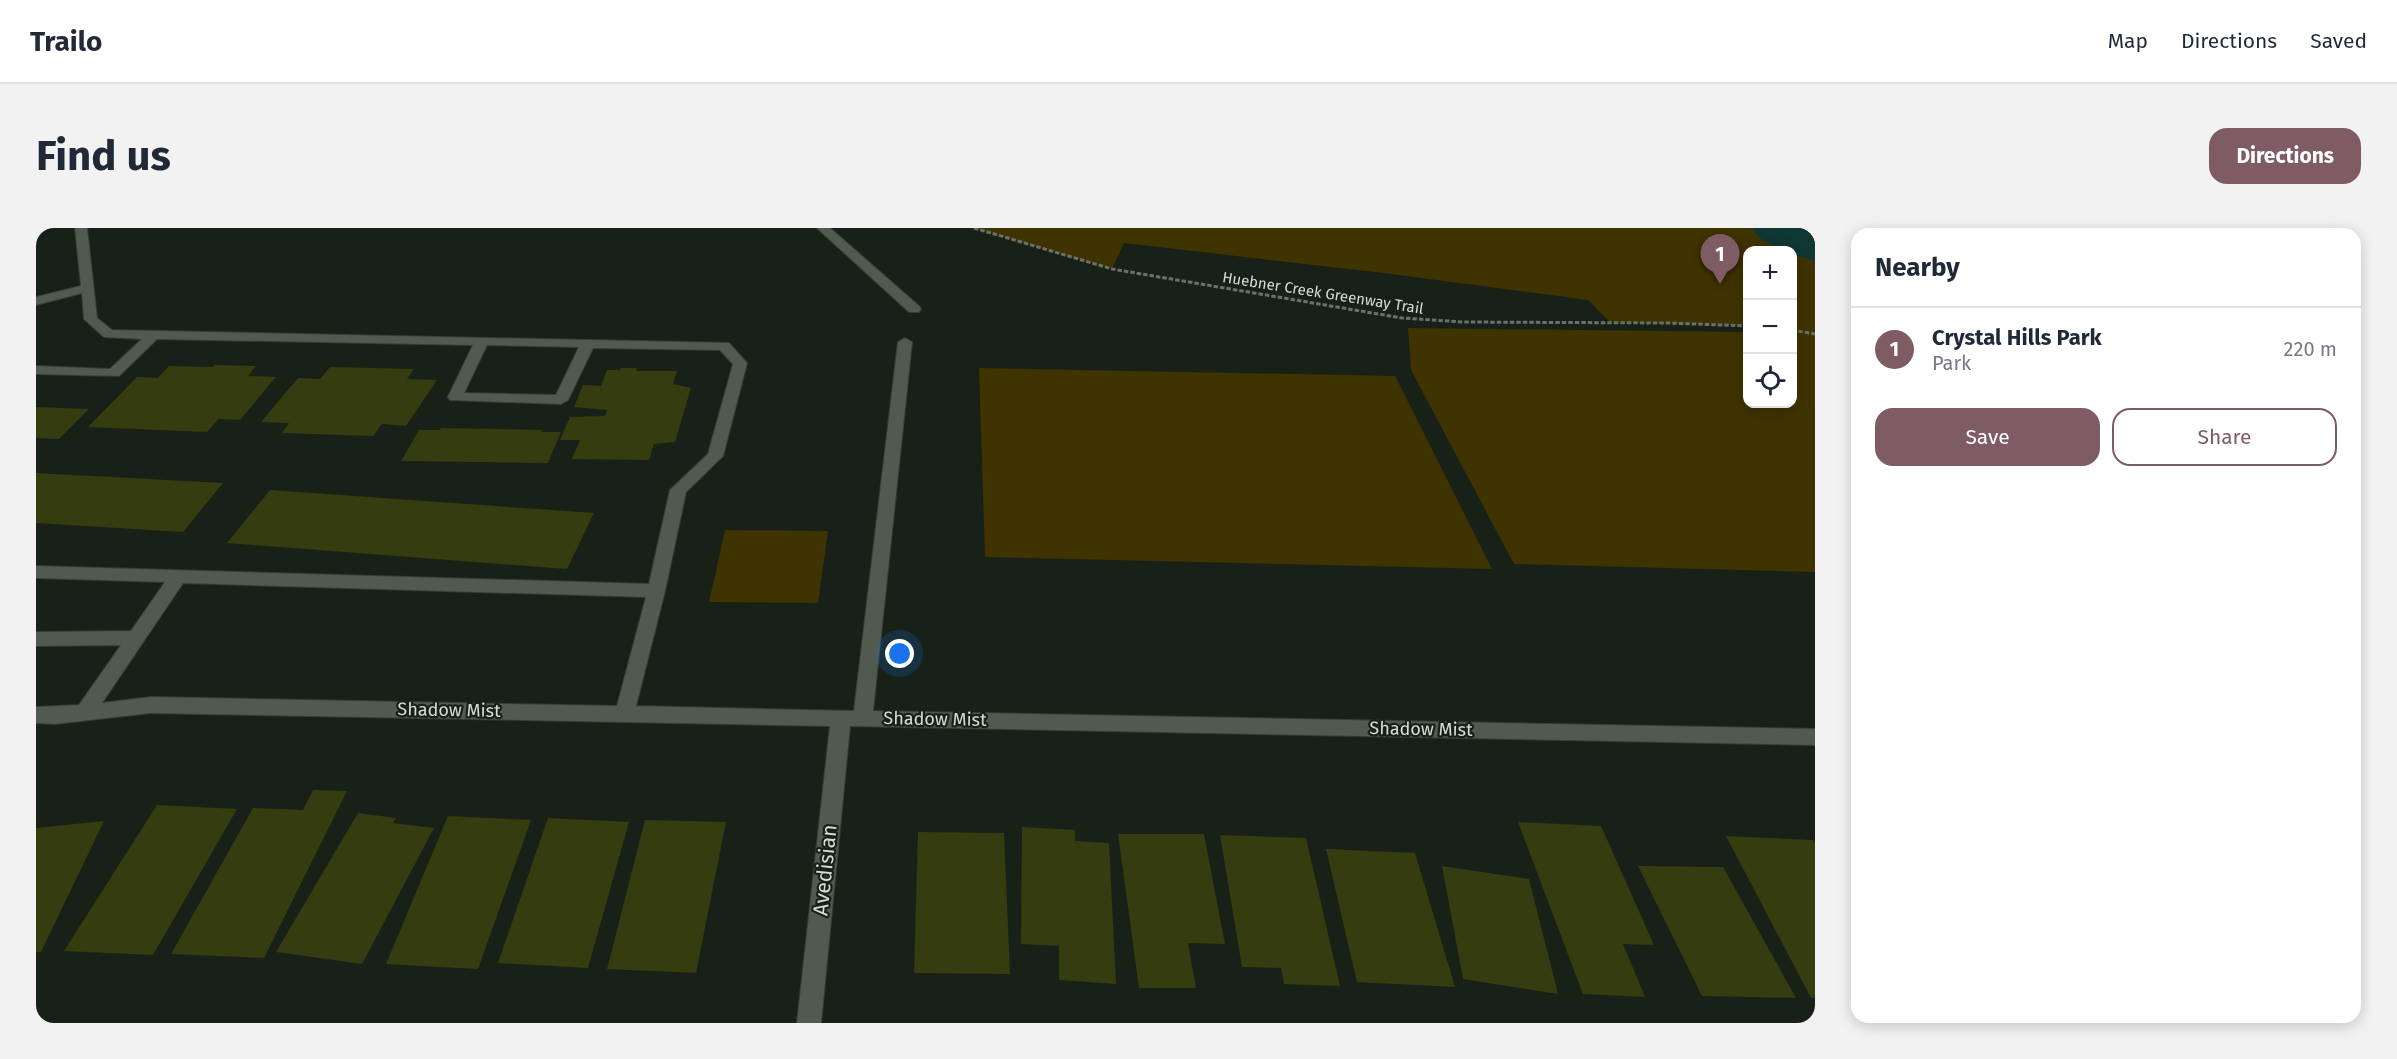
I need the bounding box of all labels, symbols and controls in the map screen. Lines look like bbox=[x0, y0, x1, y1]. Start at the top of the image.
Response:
text: Trailo bbox=[30, 25, 102, 58]
text: Map bbox=[2108, 28, 2148, 54]
text: Directions bbox=[2181, 28, 2277, 54]
text: Saved bbox=[2310, 28, 2367, 54]
button: Directions bbox=[2209, 128, 2361, 184]
text: Find us bbox=[36, 131, 171, 181]
pin: 1 bbox=[1700, 235, 1740, 284]
map controls bbox=[1743, 246, 1797, 408]
button: + bbox=[1743, 246, 1797, 300]
text: Nearby bbox=[1875, 252, 1960, 283]
street label: Huebner Creek Greenway Trail bbox=[1221, 268, 1425, 318]
button: − bbox=[1743, 300, 1797, 354]
text: Crystal Hills Park bbox=[1932, 324, 2102, 351]
text: 1 bbox=[1890, 337, 1899, 361]
text: 220 m bbox=[2284, 337, 2337, 361]
text: Park bbox=[1932, 351, 1971, 375]
button: locate bbox=[1743, 354, 1797, 408]
button: Save bbox=[1875, 408, 2100, 466]
button: Share bbox=[2112, 408, 2337, 466]
your location bbox=[885, 639, 914, 668]
street label: Shadow Mist bbox=[397, 698, 501, 722]
street label: Shadow Mist bbox=[883, 707, 987, 731]
street label: Shadow Mist bbox=[1369, 717, 1473, 741]
street label: Avedisian bbox=[807, 823, 843, 917]

